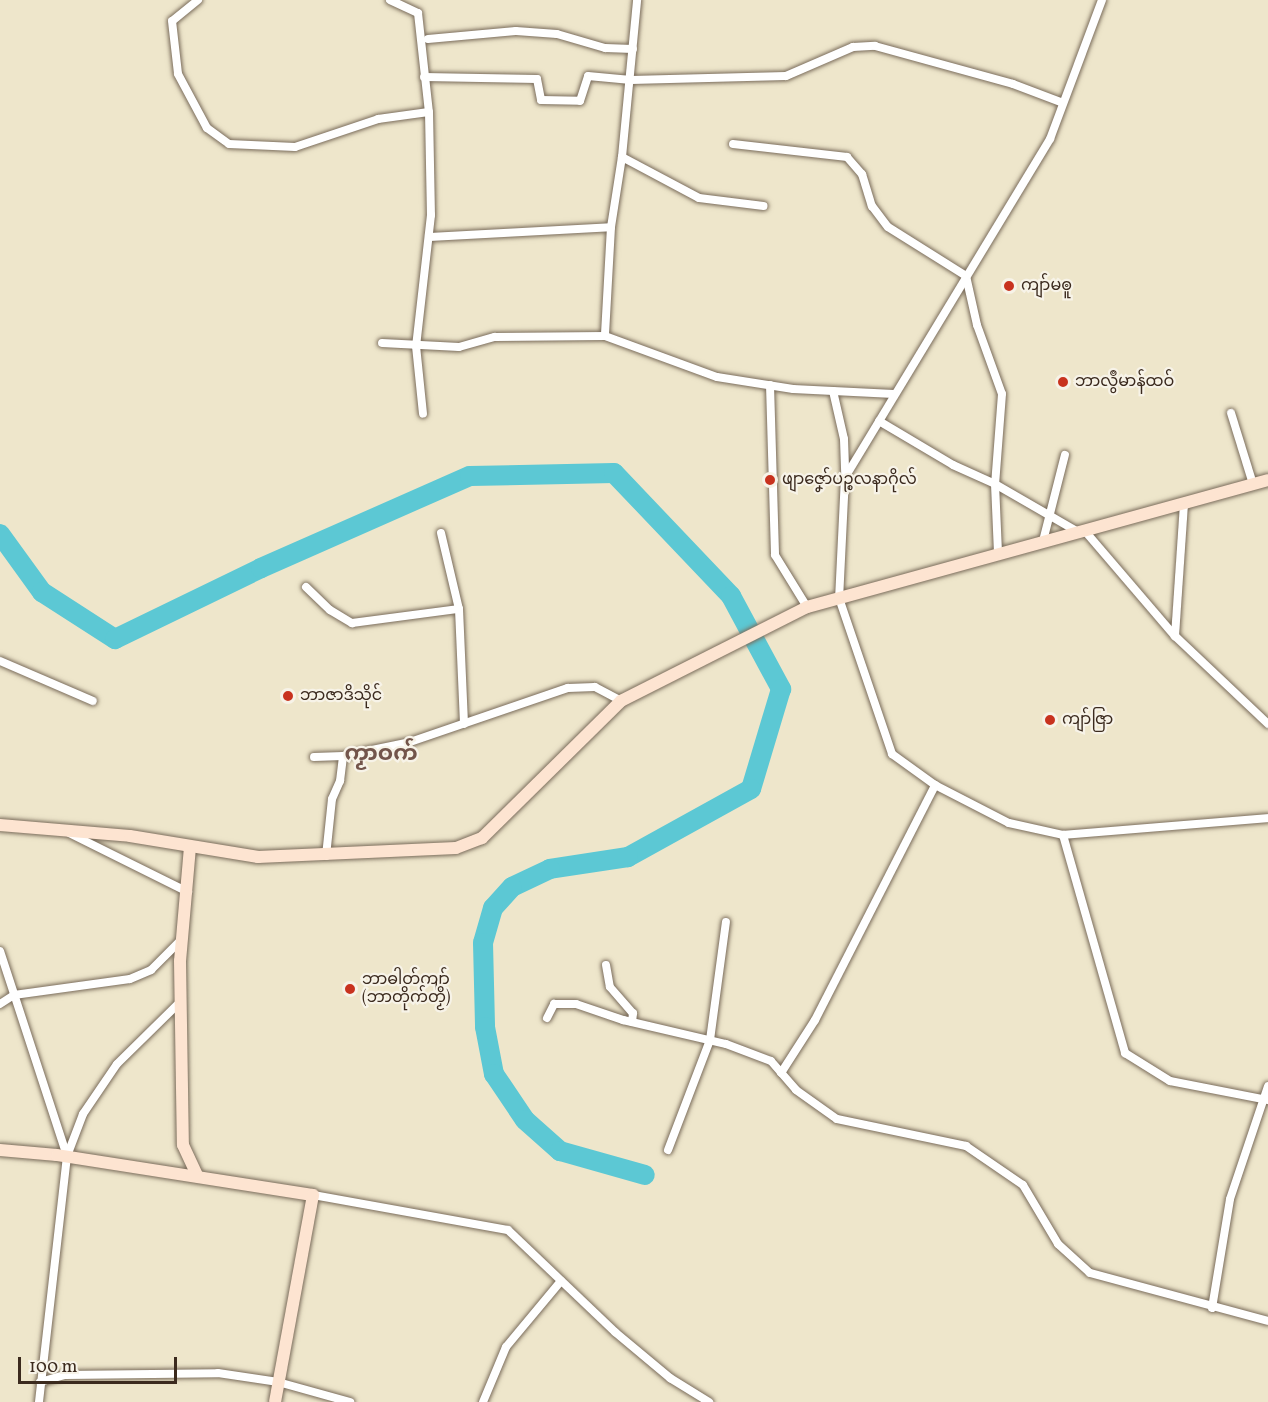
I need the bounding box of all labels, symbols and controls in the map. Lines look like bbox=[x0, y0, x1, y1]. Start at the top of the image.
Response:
place label: ကျာ်မၜူ bbox=[1021, 276, 1072, 296]
marker: ကျာ်မၜူ bbox=[1002, 279, 1016, 293]
place label: ဘာလွဳမာန်ထဝ် bbox=[1075, 372, 1174, 392]
marker: ဘာလွဳမာန်ထဝ် bbox=[1056, 375, 1070, 389]
place label: ဖျာဇၞော်ပဉ္စလနာဂိုလ် bbox=[782, 470, 917, 490]
marker: ဖျာဇၞော်ပဉ္စလနာဂိုလ် bbox=[763, 473, 777, 487]
place label: ဘာဇာဒိသိုင် bbox=[300, 686, 382, 706]
marker: ဘာဇာဒိသိုင် bbox=[281, 689, 295, 703]
place label: ကျာ်ဇြာ bbox=[1062, 710, 1113, 730]
marker: ကျာ်ဇြာ bbox=[1043, 713, 1057, 727]
district label: ကၟာဝက် bbox=[344, 742, 418, 768]
place label: ဘာဓါတ်ကျာ် (ဘာတိုက်တၟိ) bbox=[362, 970, 451, 1008]
marker: ဘာဓါတ်ကျာ် (ဘာတိုက်တၟိ) bbox=[343, 982, 357, 996]
scale bar bbox=[21, 1345, 180, 1383]
text: 100 m bbox=[29, 1355, 78, 1380]

